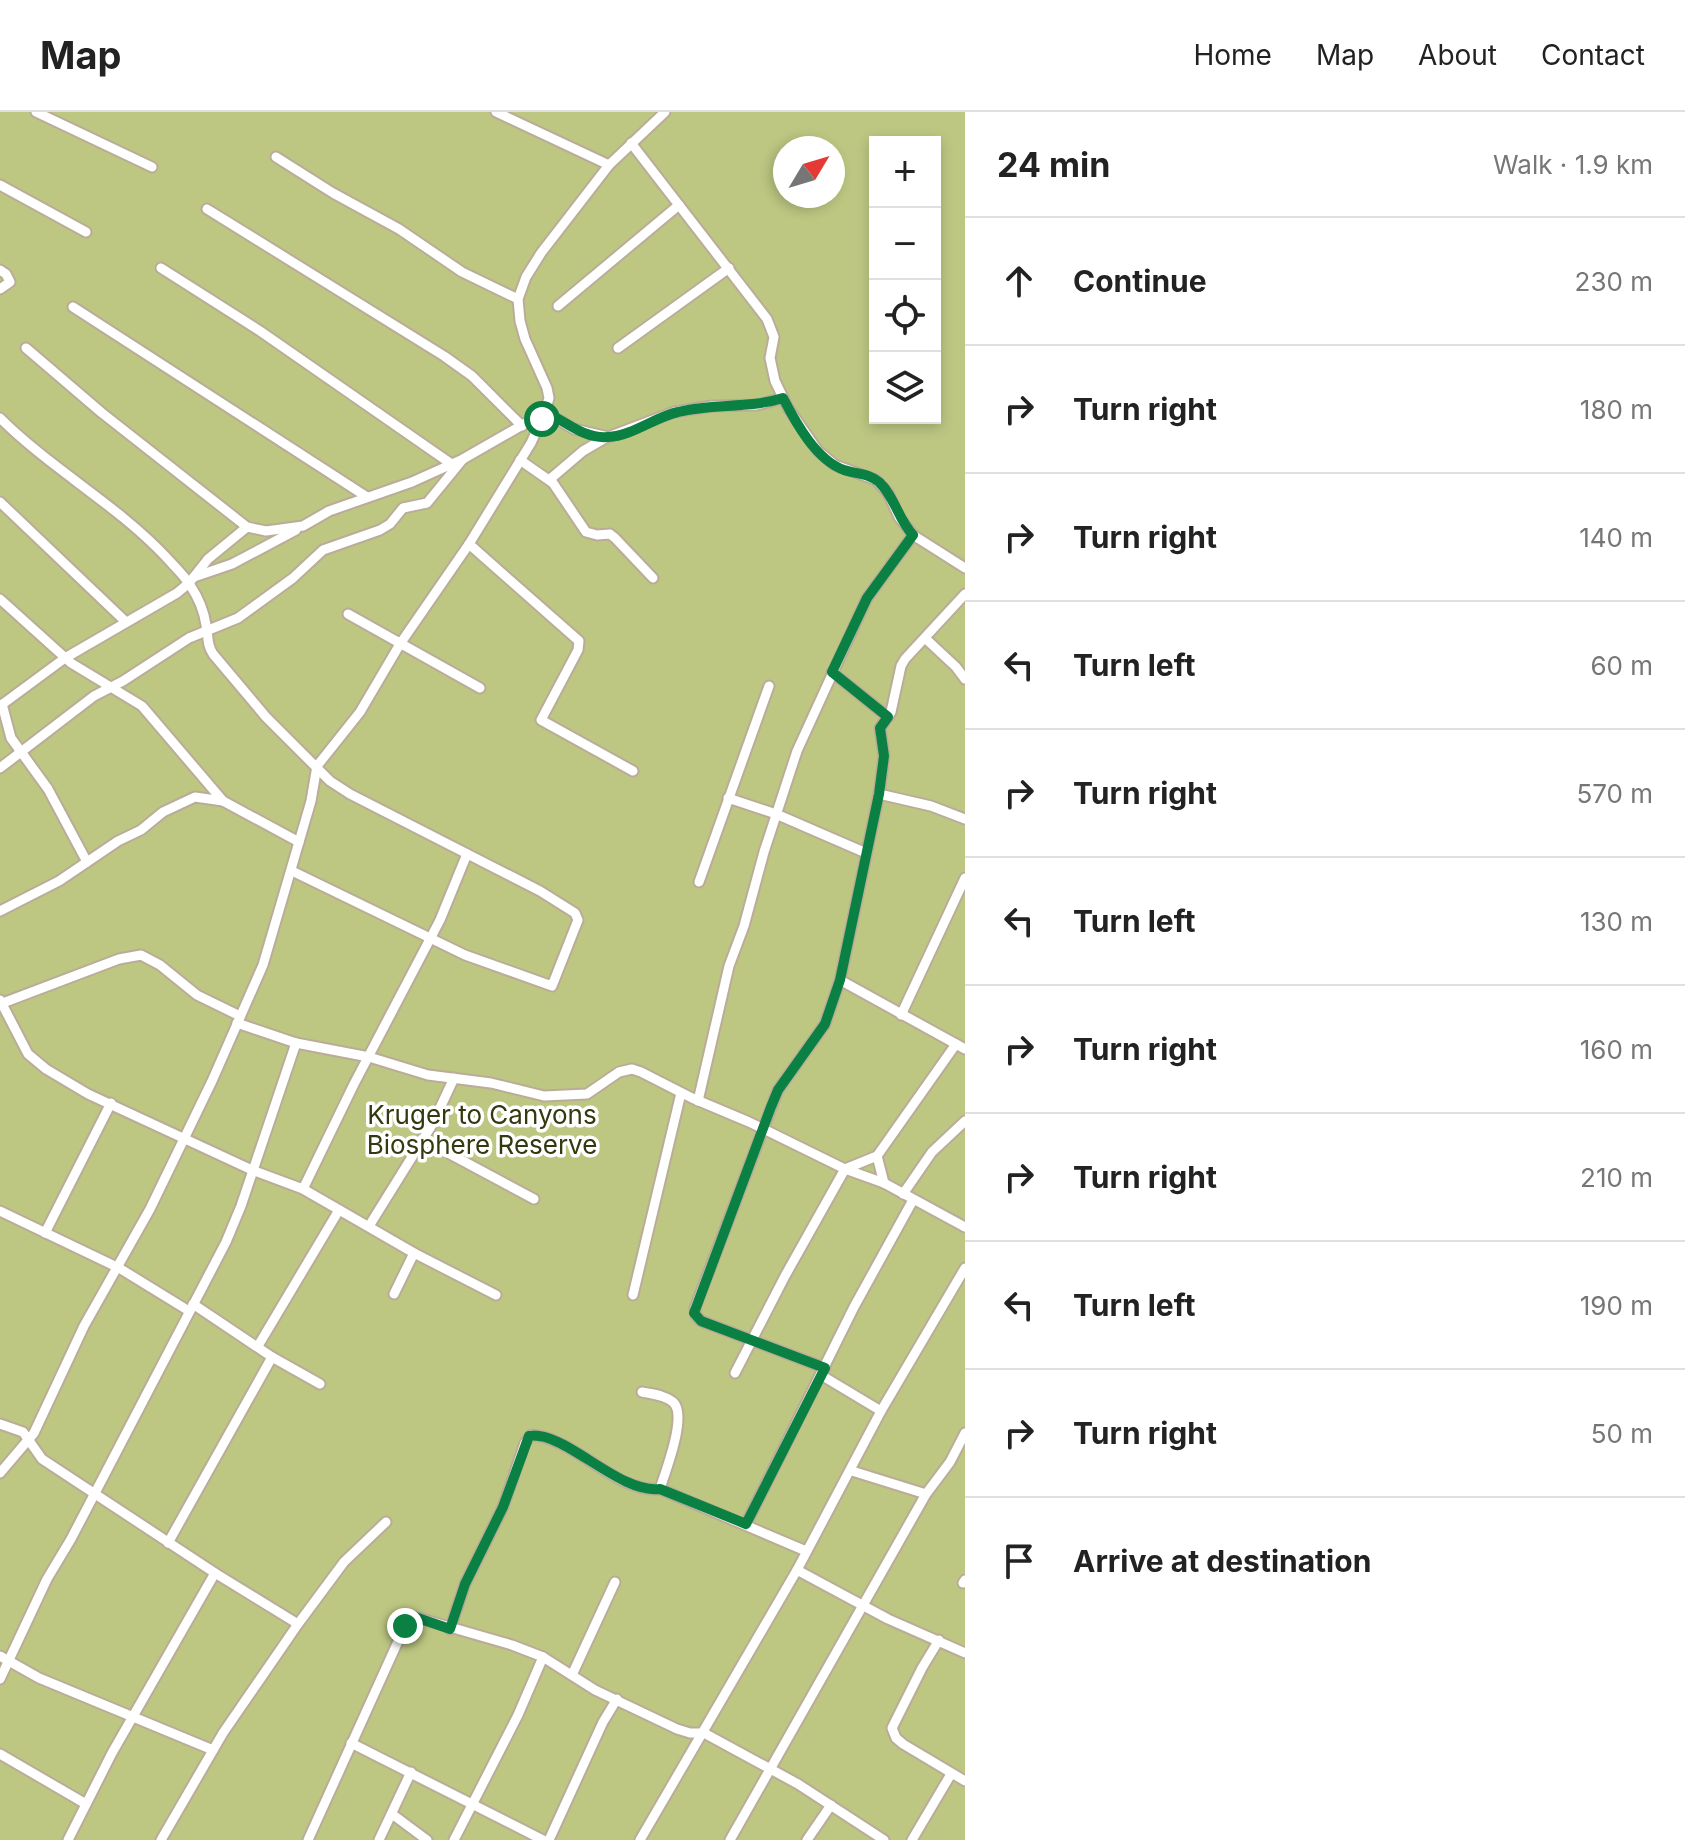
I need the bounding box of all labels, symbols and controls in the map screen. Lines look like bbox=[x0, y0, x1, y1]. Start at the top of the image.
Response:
text: Map bbox=[40, 32, 121, 78]
text: Home bbox=[1193, 38, 1272, 72]
text: Map bbox=[1316, 38, 1374, 72]
text: About bbox=[1418, 38, 1497, 72]
text: Contact bbox=[1541, 38, 1645, 72]
north arrow bbox=[773, 136, 845, 208]
map controls bbox=[869, 136, 941, 424]
button: + bbox=[869, 136, 941, 208]
text: 24 min bbox=[997, 144, 1110, 185]
text: Walk · 1.9 km bbox=[1493, 149, 1653, 180]
button: − bbox=[869, 208, 941, 280]
icon: ahead bbox=[997, 259, 1041, 303]
text: Continue bbox=[1073, 263, 1207, 299]
text: 230 m bbox=[1575, 266, 1653, 297]
button: locate bbox=[869, 280, 941, 352]
button: layers bbox=[869, 352, 941, 424]
icon: right bbox=[997, 387, 1041, 431]
text: Turn right bbox=[1073, 391, 1217, 427]
text: 180 m bbox=[1580, 394, 1653, 425]
route start bbox=[524, 401, 560, 437]
icon: right bbox=[997, 515, 1041, 559]
text: Turn right bbox=[1073, 519, 1217, 555]
text: 140 m bbox=[1579, 522, 1653, 553]
icon: left bbox=[997, 643, 1041, 687]
text: Turn left bbox=[1073, 647, 1195, 683]
text: 60 m bbox=[1590, 650, 1653, 681]
icon: right bbox=[997, 771, 1041, 815]
text: Turn right bbox=[1073, 775, 1217, 811]
text: 570 m bbox=[1576, 778, 1653, 809]
icon: left bbox=[997, 899, 1041, 943]
text: Turn left bbox=[1073, 903, 1195, 939]
text: 130 m bbox=[1580, 906, 1653, 937]
icon: right bbox=[997, 1027, 1041, 1071]
text: Turn right bbox=[1073, 1031, 1217, 1067]
text: 160 m bbox=[1580, 1034, 1653, 1065]
park label: Kruger to Canyons Biosphere Reserve bbox=[367, 1099, 597, 1160]
icon: right bbox=[997, 1155, 1041, 1199]
text: Turn right bbox=[1073, 1159, 1217, 1195]
text: 210 m bbox=[1580, 1162, 1653, 1193]
icon: left bbox=[997, 1283, 1041, 1327]
text: Turn left bbox=[1073, 1287, 1195, 1323]
text: 190 m bbox=[1580, 1290, 1653, 1321]
icon: right bbox=[997, 1411, 1041, 1455]
text: Turn right bbox=[1073, 1415, 1217, 1451]
text: 50 m bbox=[1591, 1418, 1653, 1449]
icon: arrive bbox=[997, 1539, 1041, 1583]
text: Arrive at destination bbox=[1073, 1543, 1371, 1579]
route end bbox=[387, 1608, 423, 1644]

